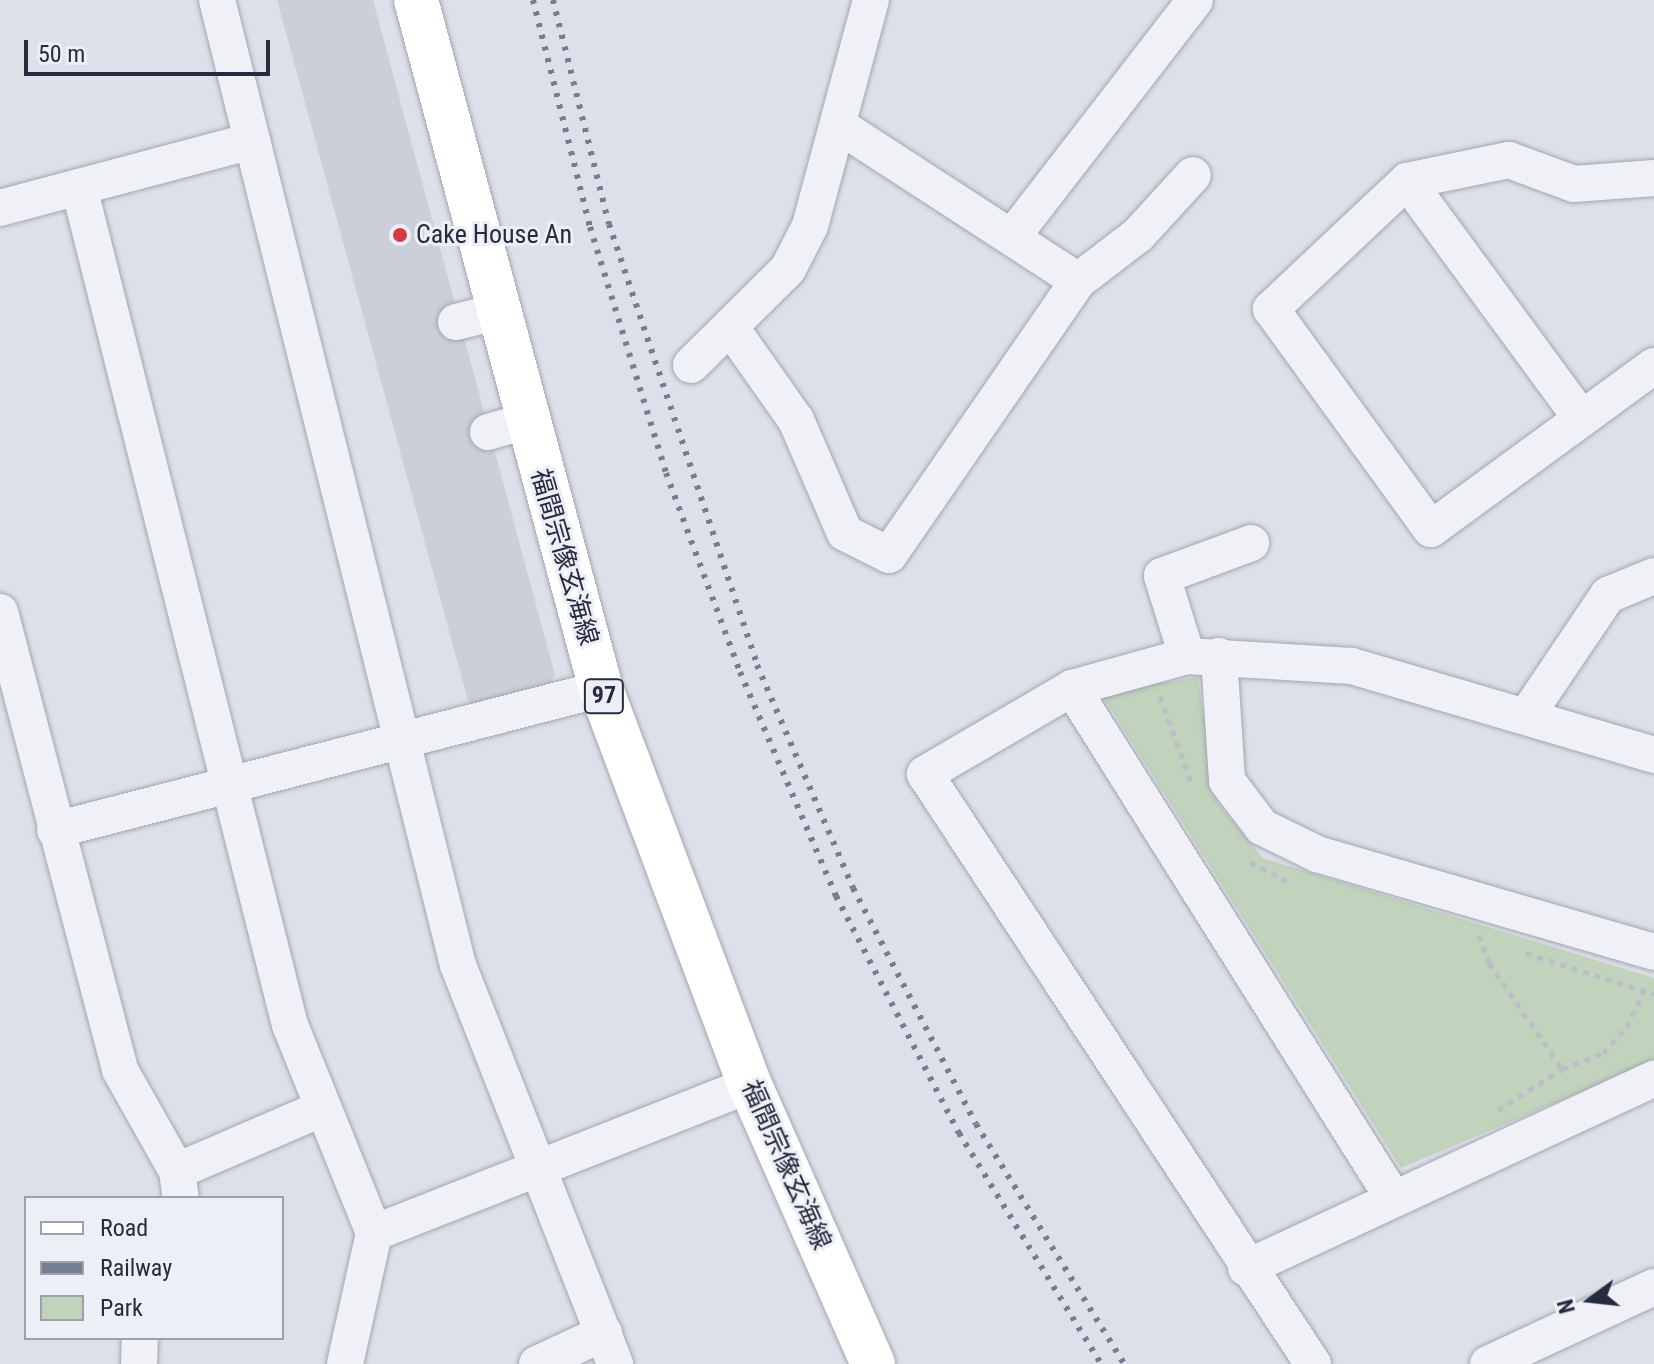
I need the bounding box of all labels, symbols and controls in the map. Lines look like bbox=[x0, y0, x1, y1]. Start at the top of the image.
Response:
scale bar bbox=[28, 24, 274, 74]
text: 50 m bbox=[38, 40, 85, 68]
place label: Cake House An bbox=[416, 219, 572, 251]
marker: Cake House An bbox=[391, 226, 409, 244]
street label: 福間宗像玄海線 bbox=[524, 465, 604, 649]
road number: 97 bbox=[582, 676, 626, 716]
street label: 福間宗像玄海線 bbox=[735, 1076, 837, 1254]
legend bbox=[24, 1196, 284, 1340]
text: Road bbox=[100, 1214, 148, 1242]
text: Railway bbox=[100, 1254, 172, 1282]
north arrow bbox=[1550, 1260, 1630, 1340]
text: Park bbox=[100, 1294, 143, 1322]
text: N bbox=[1553, 1297, 1580, 1316]

